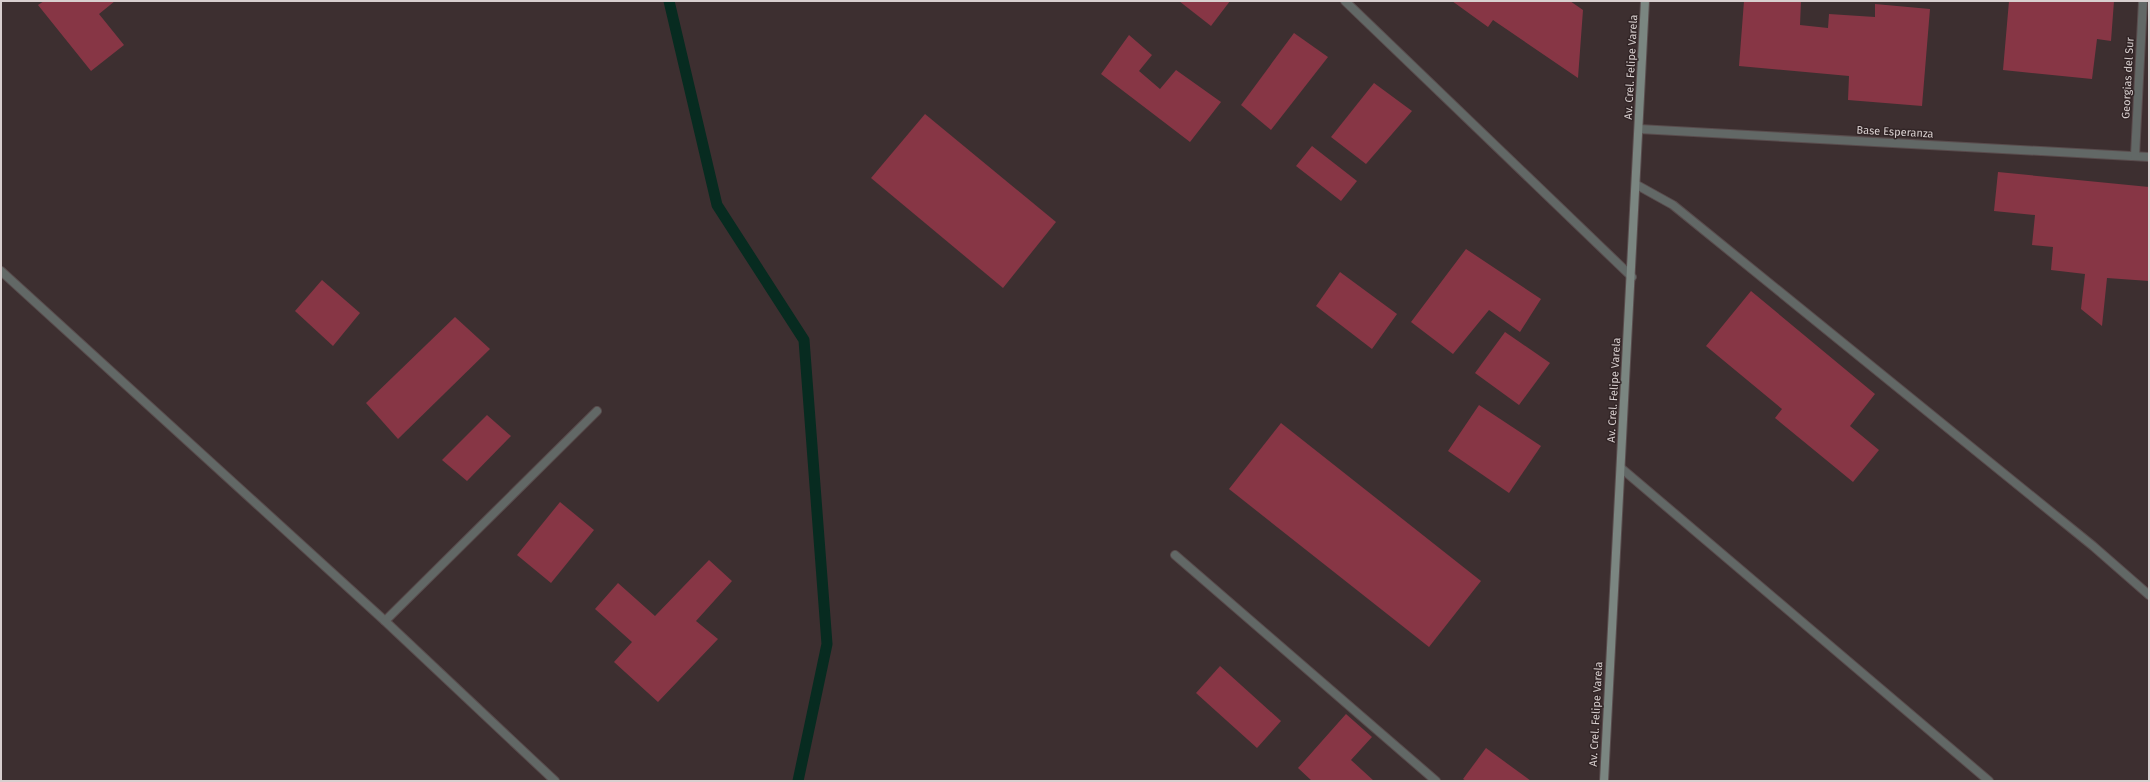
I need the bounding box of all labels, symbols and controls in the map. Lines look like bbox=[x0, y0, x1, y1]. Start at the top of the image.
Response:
street label: Av. Crel. Felipe Varela bbox=[1622, 14, 1640, 120]
street label: Georgias del Sur bbox=[2119, 36, 2137, 119]
street label: Base Esperanza bbox=[1856, 123, 1934, 141]
street label: Av. Crel. Felipe Varela bbox=[1605, 337, 1623, 443]
street label: Av. Crel. Felipe Varela bbox=[1587, 661, 1605, 767]

